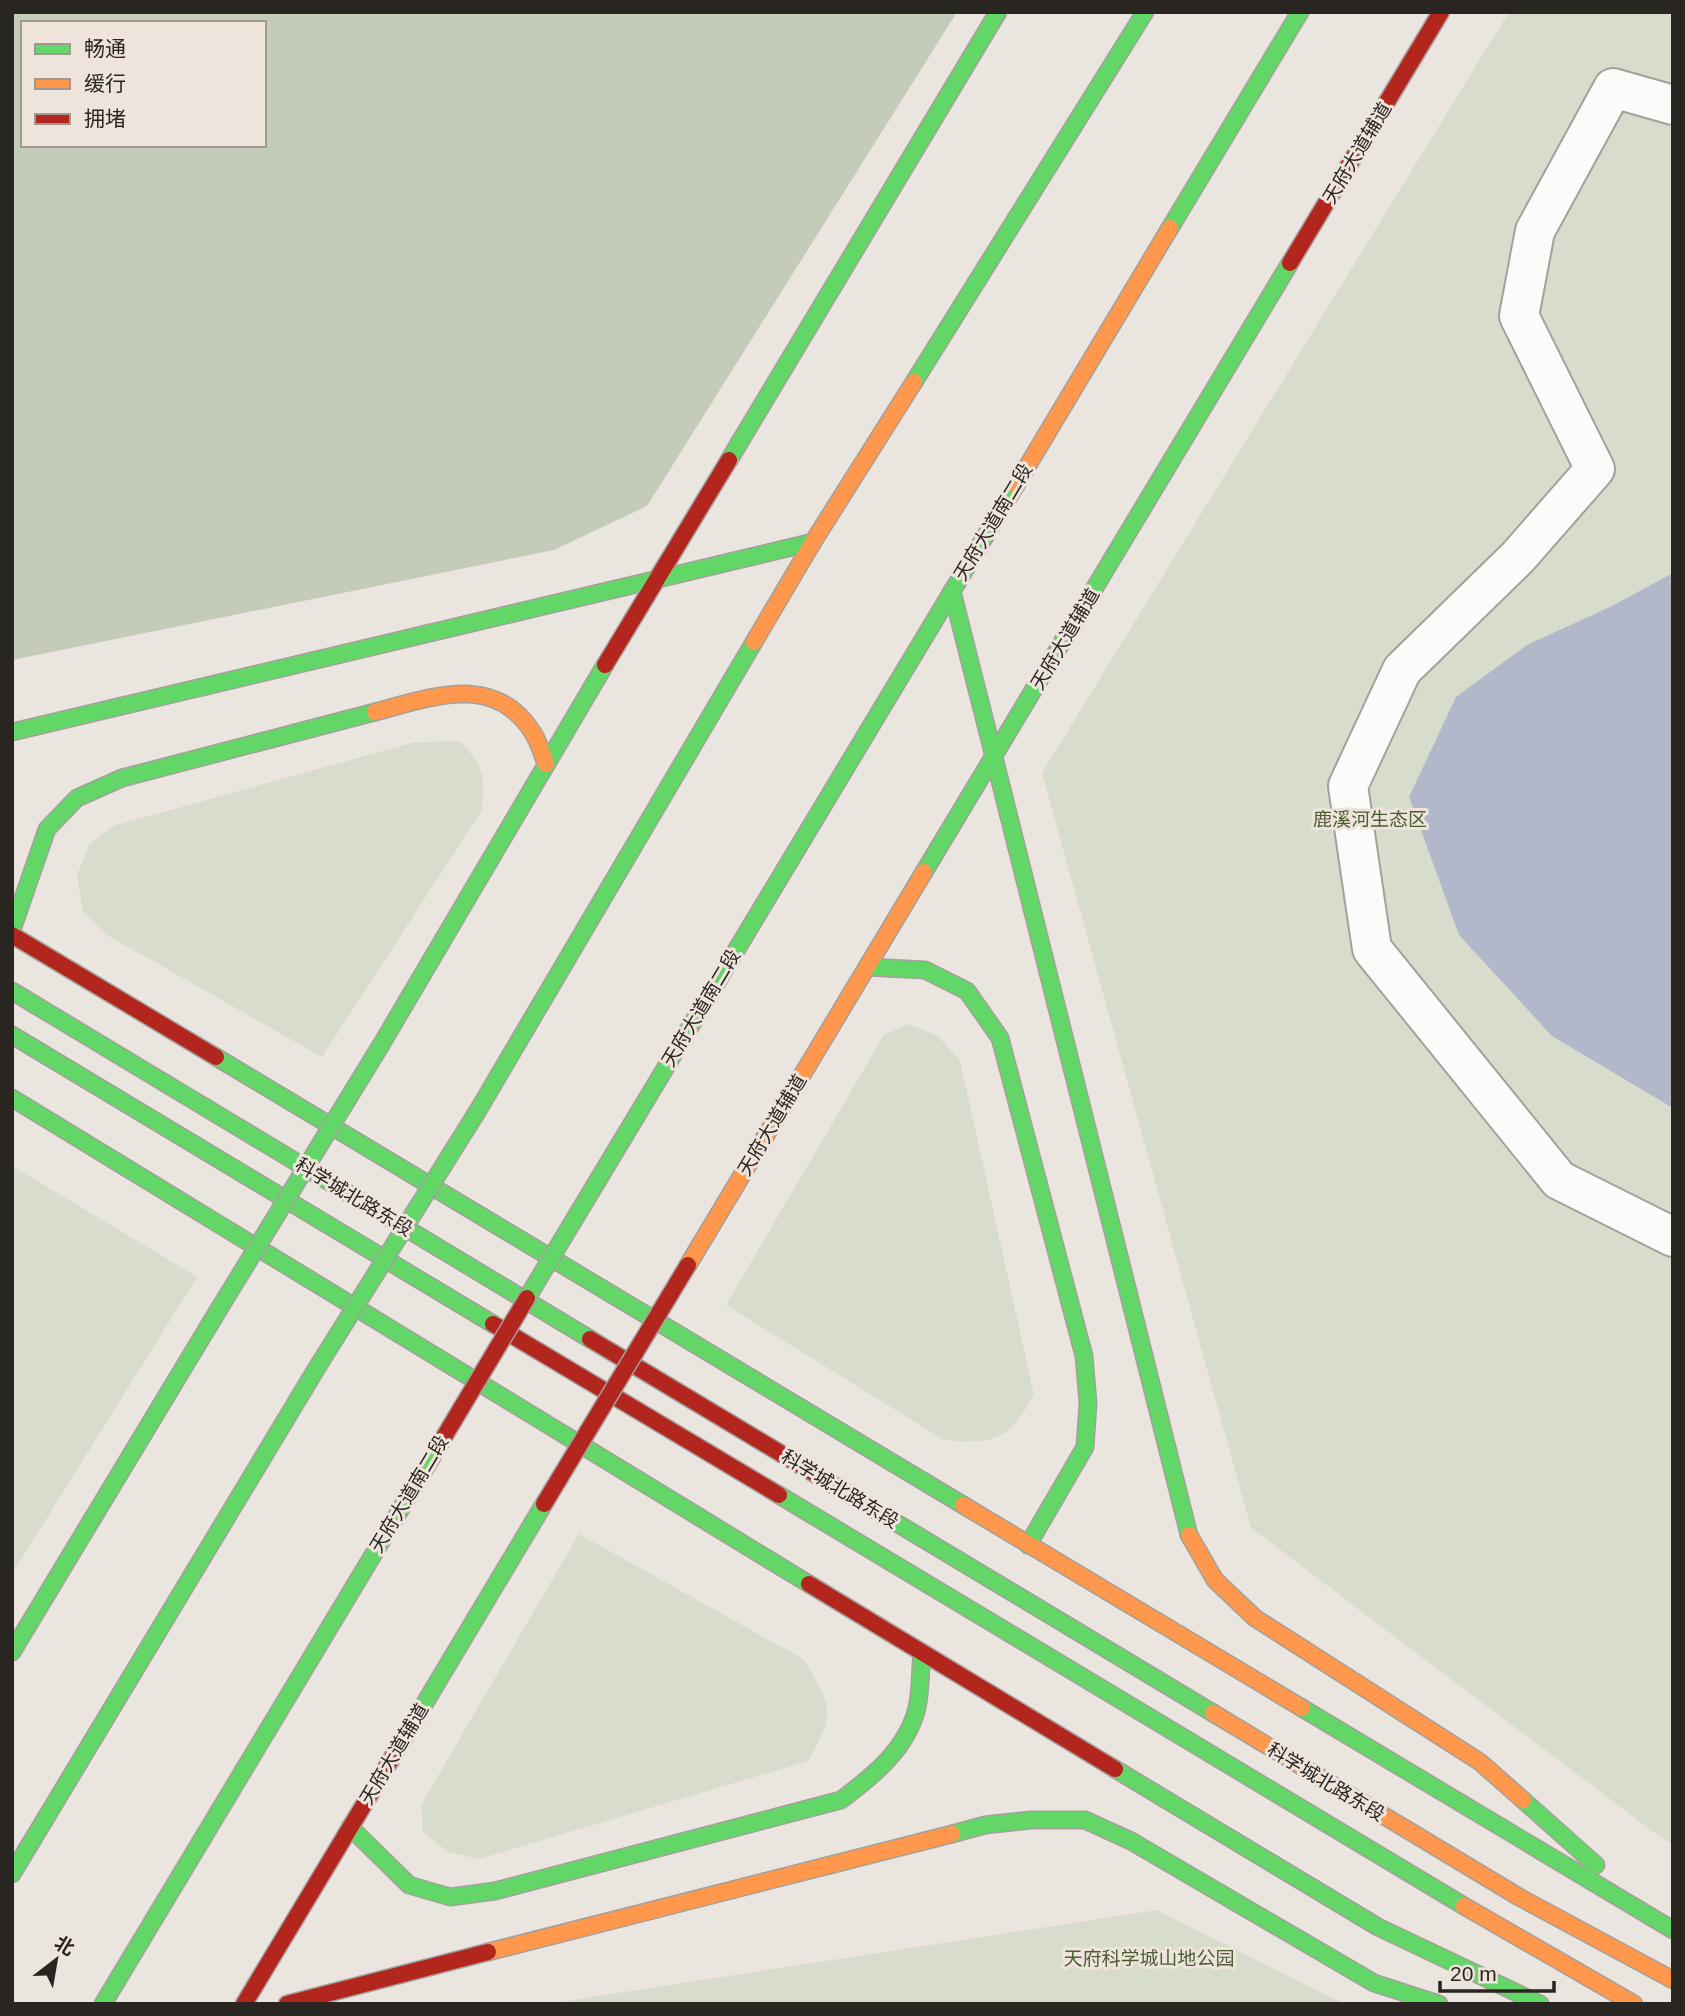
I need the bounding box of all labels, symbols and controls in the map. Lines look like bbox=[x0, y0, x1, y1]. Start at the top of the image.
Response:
legend bbox=[21, 21, 266, 147]
text: 畅通 bbox=[84, 37, 126, 60]
text: 缓行 bbox=[84, 72, 126, 95]
street label: 天府大道辅道 bbox=[1319, 99, 1395, 207]
text: 拥堵 bbox=[84, 107, 126, 130]
street label: 天府大道南二段 bbox=[950, 460, 1036, 584]
street label: 天府大道辅道 bbox=[1027, 585, 1103, 693]
park label: 鹿溪河生态区 bbox=[1313, 809, 1427, 830]
street label: 天府大道南二段 bbox=[658, 946, 744, 1070]
street label: 天府大道辅道 bbox=[734, 1071, 810, 1179]
street label: 科学城北路东段 bbox=[292, 1154, 416, 1240]
street label: 天府大道南二段 bbox=[366, 1432, 452, 1556]
street label: 科学城北路东段 bbox=[778, 1446, 902, 1532]
street label: 天府大道辅道 bbox=[356, 1700, 432, 1808]
street label: 科学城北路东段 bbox=[1264, 1739, 1388, 1825]
north arrow bbox=[21, 1925, 91, 1995]
text: 北 bbox=[51, 1932, 78, 1960]
park label: 天府科学城山地公园 bbox=[1063, 1948, 1235, 1969]
scale bar bbox=[1440, 1950, 1554, 1994]
text: 20 m bbox=[1450, 1962, 1497, 1985]

